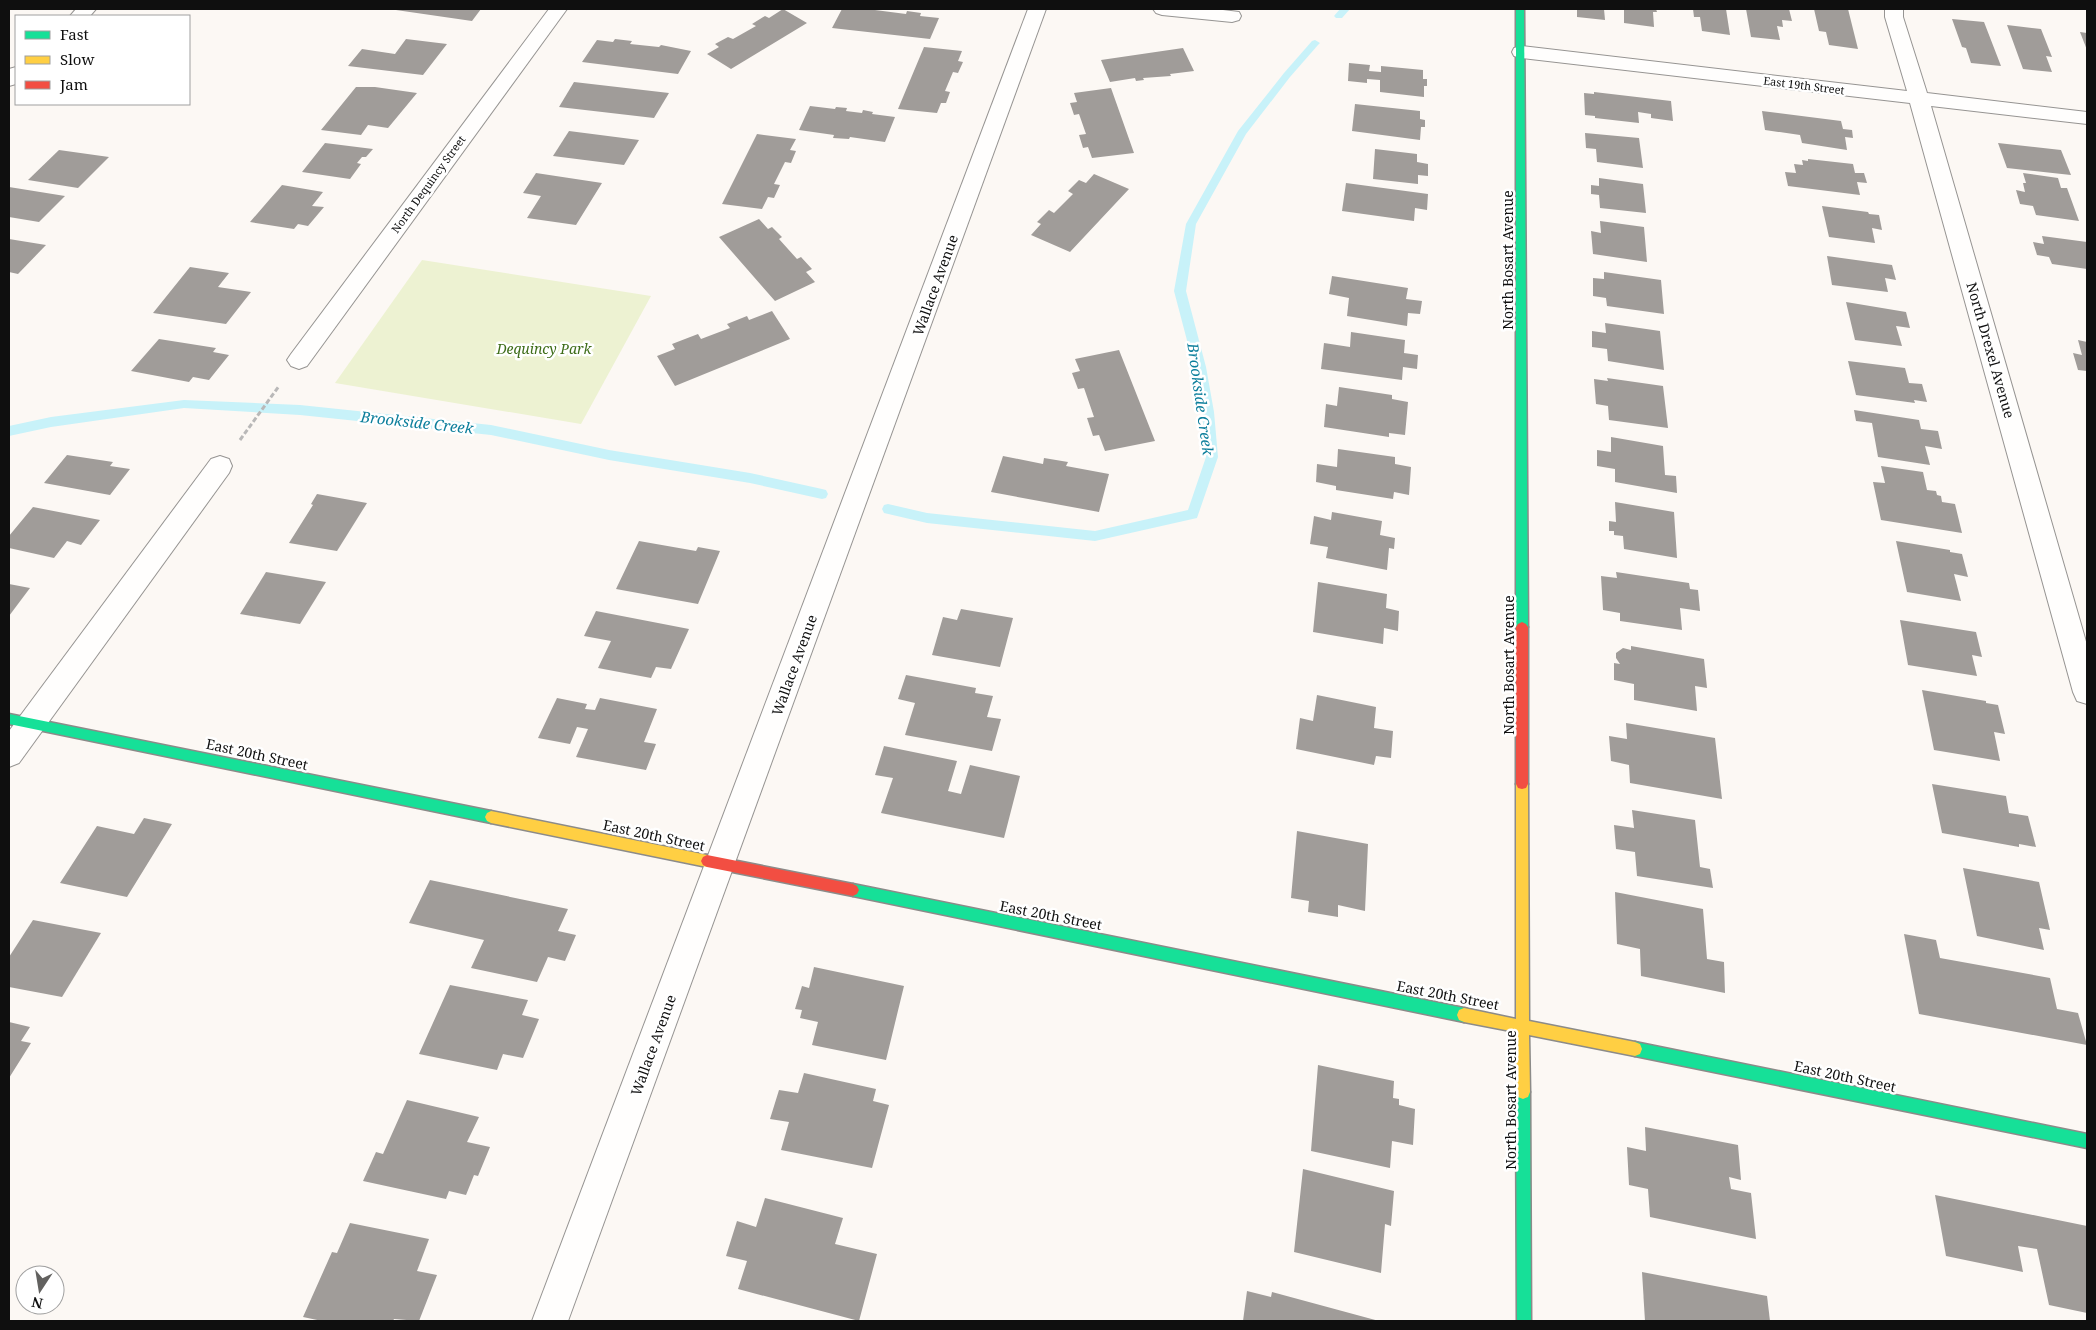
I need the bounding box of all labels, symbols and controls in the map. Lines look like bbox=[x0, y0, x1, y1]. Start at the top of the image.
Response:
legend bbox=[15, 15, 190, 105]
text: Fast bbox=[60, 24, 89, 44]
text: Slow bbox=[60, 49, 94, 69]
street label: East 19th Street bbox=[1763, 73, 1845, 97]
text: Jam bbox=[59, 74, 88, 94]
street label: North Dequincy Street bbox=[388, 132, 469, 236]
street label: North Bosart Avenue bbox=[1498, 190, 1517, 330]
street label: Wallace Avenue bbox=[908, 232, 962, 338]
street label: North Drexel Avenue bbox=[1962, 280, 2020, 420]
park label: Dequincy Park bbox=[495, 339, 593, 358]
water label: Brookside Creek bbox=[1183, 341, 1219, 457]
water label: Brookside Creek bbox=[359, 406, 475, 438]
street label: North Bosart Avenue bbox=[1499, 595, 1518, 735]
street label: Wallace Avenue bbox=[767, 612, 821, 718]
street label: East 20th Street bbox=[204, 734, 310, 774]
street label: East 20th Street bbox=[601, 815, 707, 855]
street label: East 20th Street bbox=[998, 896, 1104, 934]
street label: East 20th Street bbox=[1395, 976, 1501, 1014]
street label: Wallace Avenue bbox=[626, 992, 680, 1098]
street label: North Bosart Avenue bbox=[1501, 1030, 1520, 1170]
street label: East 20th Street bbox=[1792, 1056, 1898, 1096]
north arrow bbox=[15, 1265, 65, 1315]
text: N bbox=[30, 1293, 45, 1314]

